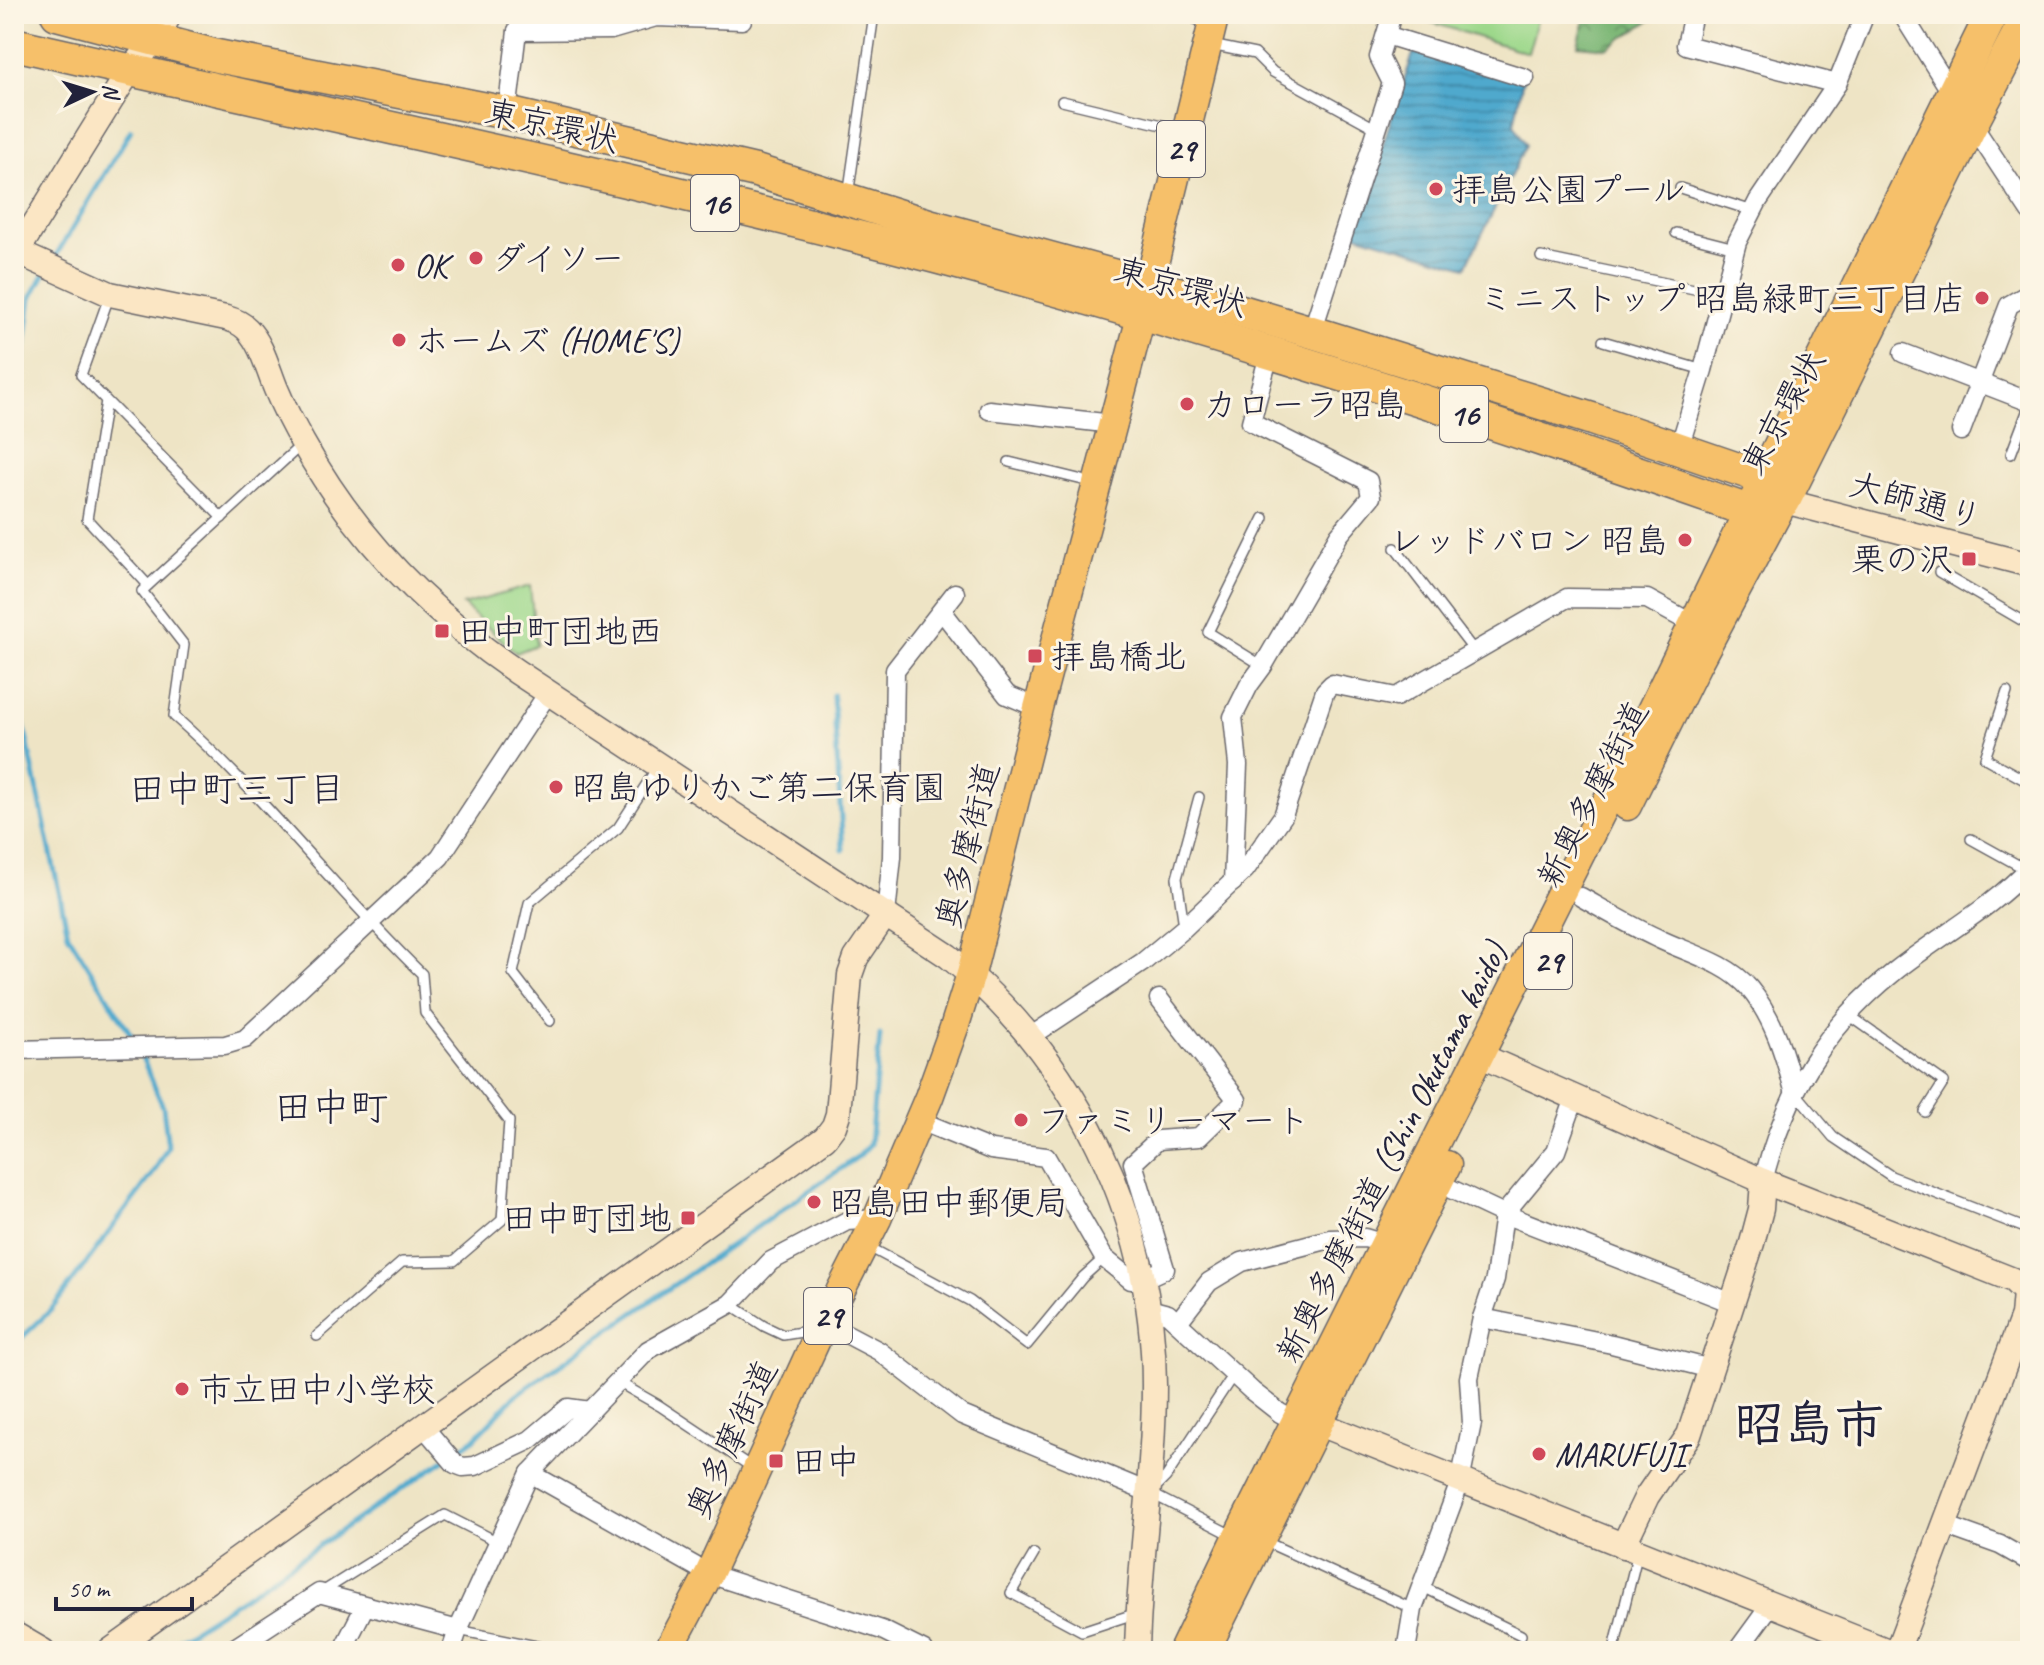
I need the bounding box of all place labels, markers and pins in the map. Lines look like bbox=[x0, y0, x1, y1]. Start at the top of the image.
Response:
place label: 拝島公園プール bbox=[1452, 168, 1686, 211]
marker: 拝島公園プール bbox=[1427, 180, 1445, 198]
place label: ダイソー bbox=[492, 237, 625, 280]
place label: OK bbox=[414, 244, 455, 287]
marker: ダイソー bbox=[467, 249, 485, 267]
marker: OK bbox=[389, 256, 407, 274]
place label: ミニストップ 昭島緑町三丁目店 bbox=[1478, 277, 1966, 320]
marker: ミニストップ 昭島緑町三丁目店 bbox=[1973, 289, 1991, 307]
place label: ホームズ (HOME'S) bbox=[415, 319, 681, 362]
marker: ホームズ (HOME'S) bbox=[390, 331, 408, 349]
place label: カローラ昭島 bbox=[1203, 383, 1407, 426]
marker: カローラ昭島 bbox=[1178, 395, 1196, 413]
place label: レッドバロン 昭島 bbox=[1389, 519, 1669, 562]
marker: レッドバロン 昭島 bbox=[1676, 531, 1694, 549]
place label: 栗の沢 bbox=[1851, 538, 1953, 581]
marker: 栗の沢 bbox=[1960, 550, 1978, 568]
place label: 田中町団地西 bbox=[458, 610, 662, 653]
marker: 田中町団地西 bbox=[433, 622, 451, 640]
place label: 拝島橋北 bbox=[1051, 635, 1187, 678]
marker: 拝島橋北 bbox=[1026, 647, 1044, 665]
place label: 昭島ゆりかご第二保育園 bbox=[572, 766, 946, 809]
marker: 昭島ゆりかご第二保育園 bbox=[547, 778, 565, 796]
place label: ファミリーマート bbox=[1037, 1099, 1310, 1142]
marker: ファミリーマート bbox=[1012, 1111, 1030, 1129]
place label: 昭島田中郵便局 bbox=[830, 1181, 1068, 1224]
marker: 昭島田中郵便局 bbox=[805, 1193, 823, 1211]
place label: 田中町団地 bbox=[502, 1197, 672, 1240]
marker: 田中町団地 bbox=[679, 1209, 697, 1227]
place label: 市立田中小学校 bbox=[198, 1368, 436, 1411]
marker: 市立田中小学校 bbox=[173, 1380, 191, 1398]
place label: MARUFUJI bbox=[1555, 1433, 1693, 1476]
place label: 田中 bbox=[792, 1440, 860, 1483]
marker: MARUFUJI bbox=[1530, 1445, 1548, 1463]
marker: 田中 bbox=[767, 1452, 785, 1470]

